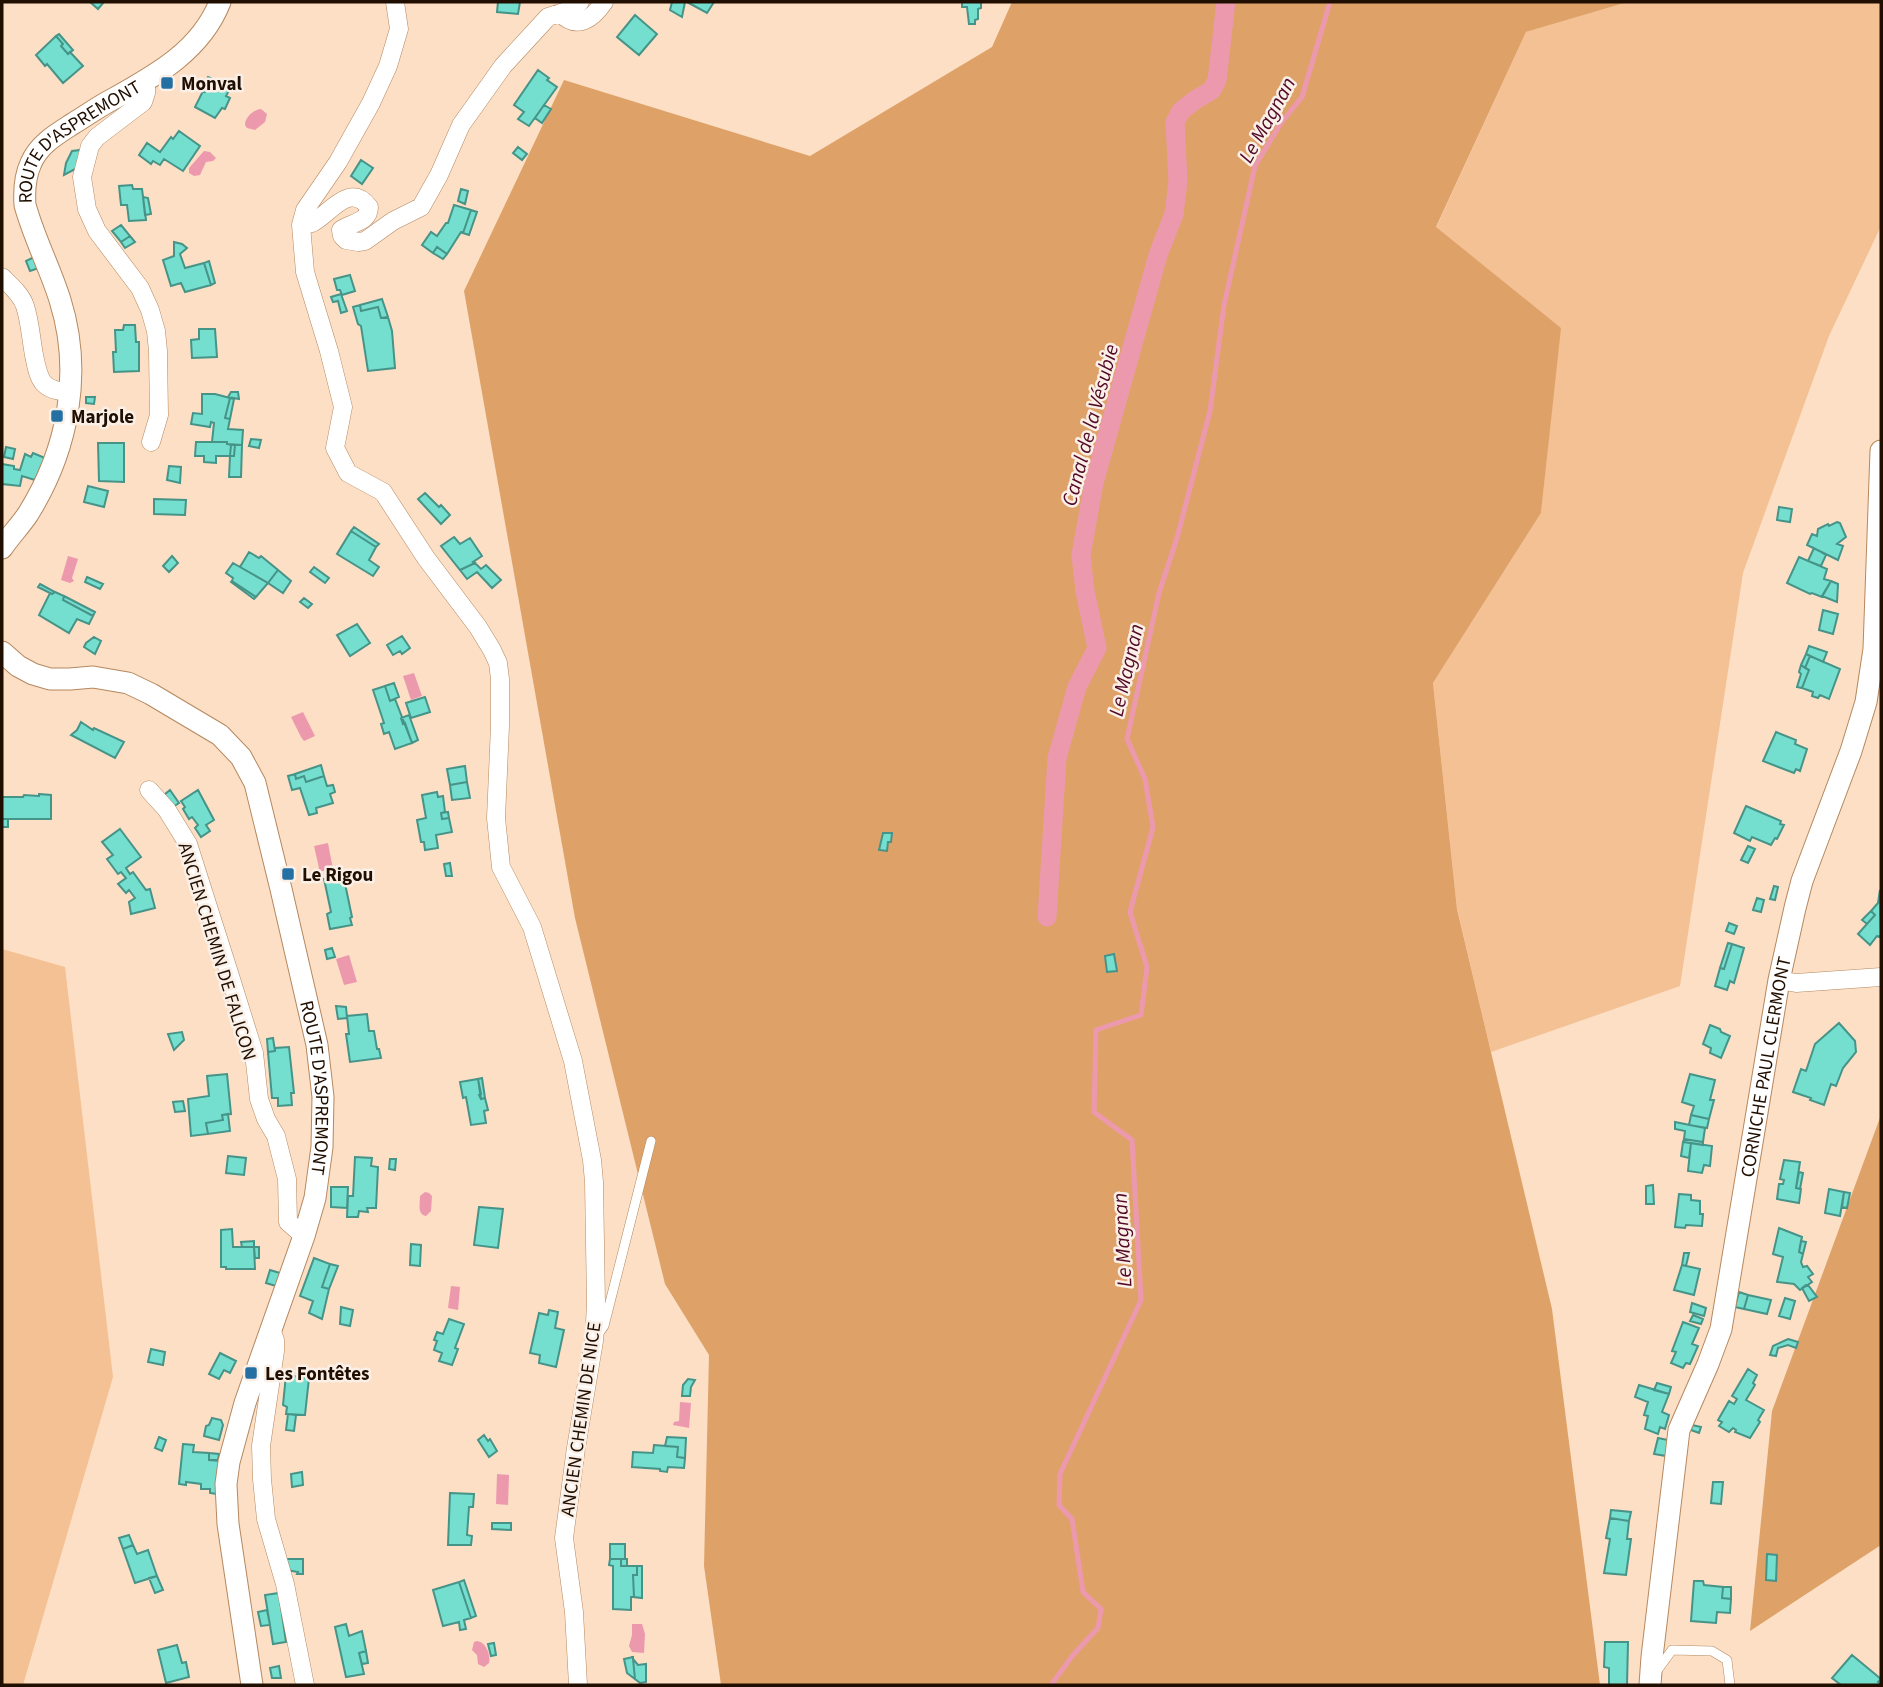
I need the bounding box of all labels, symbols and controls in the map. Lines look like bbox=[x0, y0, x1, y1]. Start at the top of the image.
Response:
place label: Monval bbox=[181, 71, 242, 98]
water label: Le Magnan bbox=[1231, 72, 1303, 168]
street label: ROUTE D'ASPREMONT bbox=[13, 74, 146, 204]
marker: Monval bbox=[159, 75, 175, 91]
water label: Canal de la Vésubie bbox=[1054, 341, 1126, 509]
place label: Marjole bbox=[71, 404, 134, 431]
marker: Marjole bbox=[49, 408, 65, 424]
water label: Le Magnan bbox=[1101, 621, 1151, 719]
street label: ANCIEN CHEMIN DE FALICON bbox=[171, 839, 263, 1064]
place label: Le Rigou bbox=[302, 862, 373, 889]
marker: Le Rigou bbox=[280, 866, 296, 882]
street label: CORNICHE PAUL CLERMONT bbox=[1734, 954, 1799, 1179]
street label: ROUTE D'ASPREMONT bbox=[292, 998, 335, 1177]
water label: Le Magnan bbox=[1105, 1192, 1139, 1288]
street label: ANCIEN CHEMIN DE NICE bbox=[554, 1320, 609, 1518]
place label: Les Fontêtes bbox=[265, 1361, 369, 1388]
marker: Les Fontêtes bbox=[243, 1365, 259, 1381]

